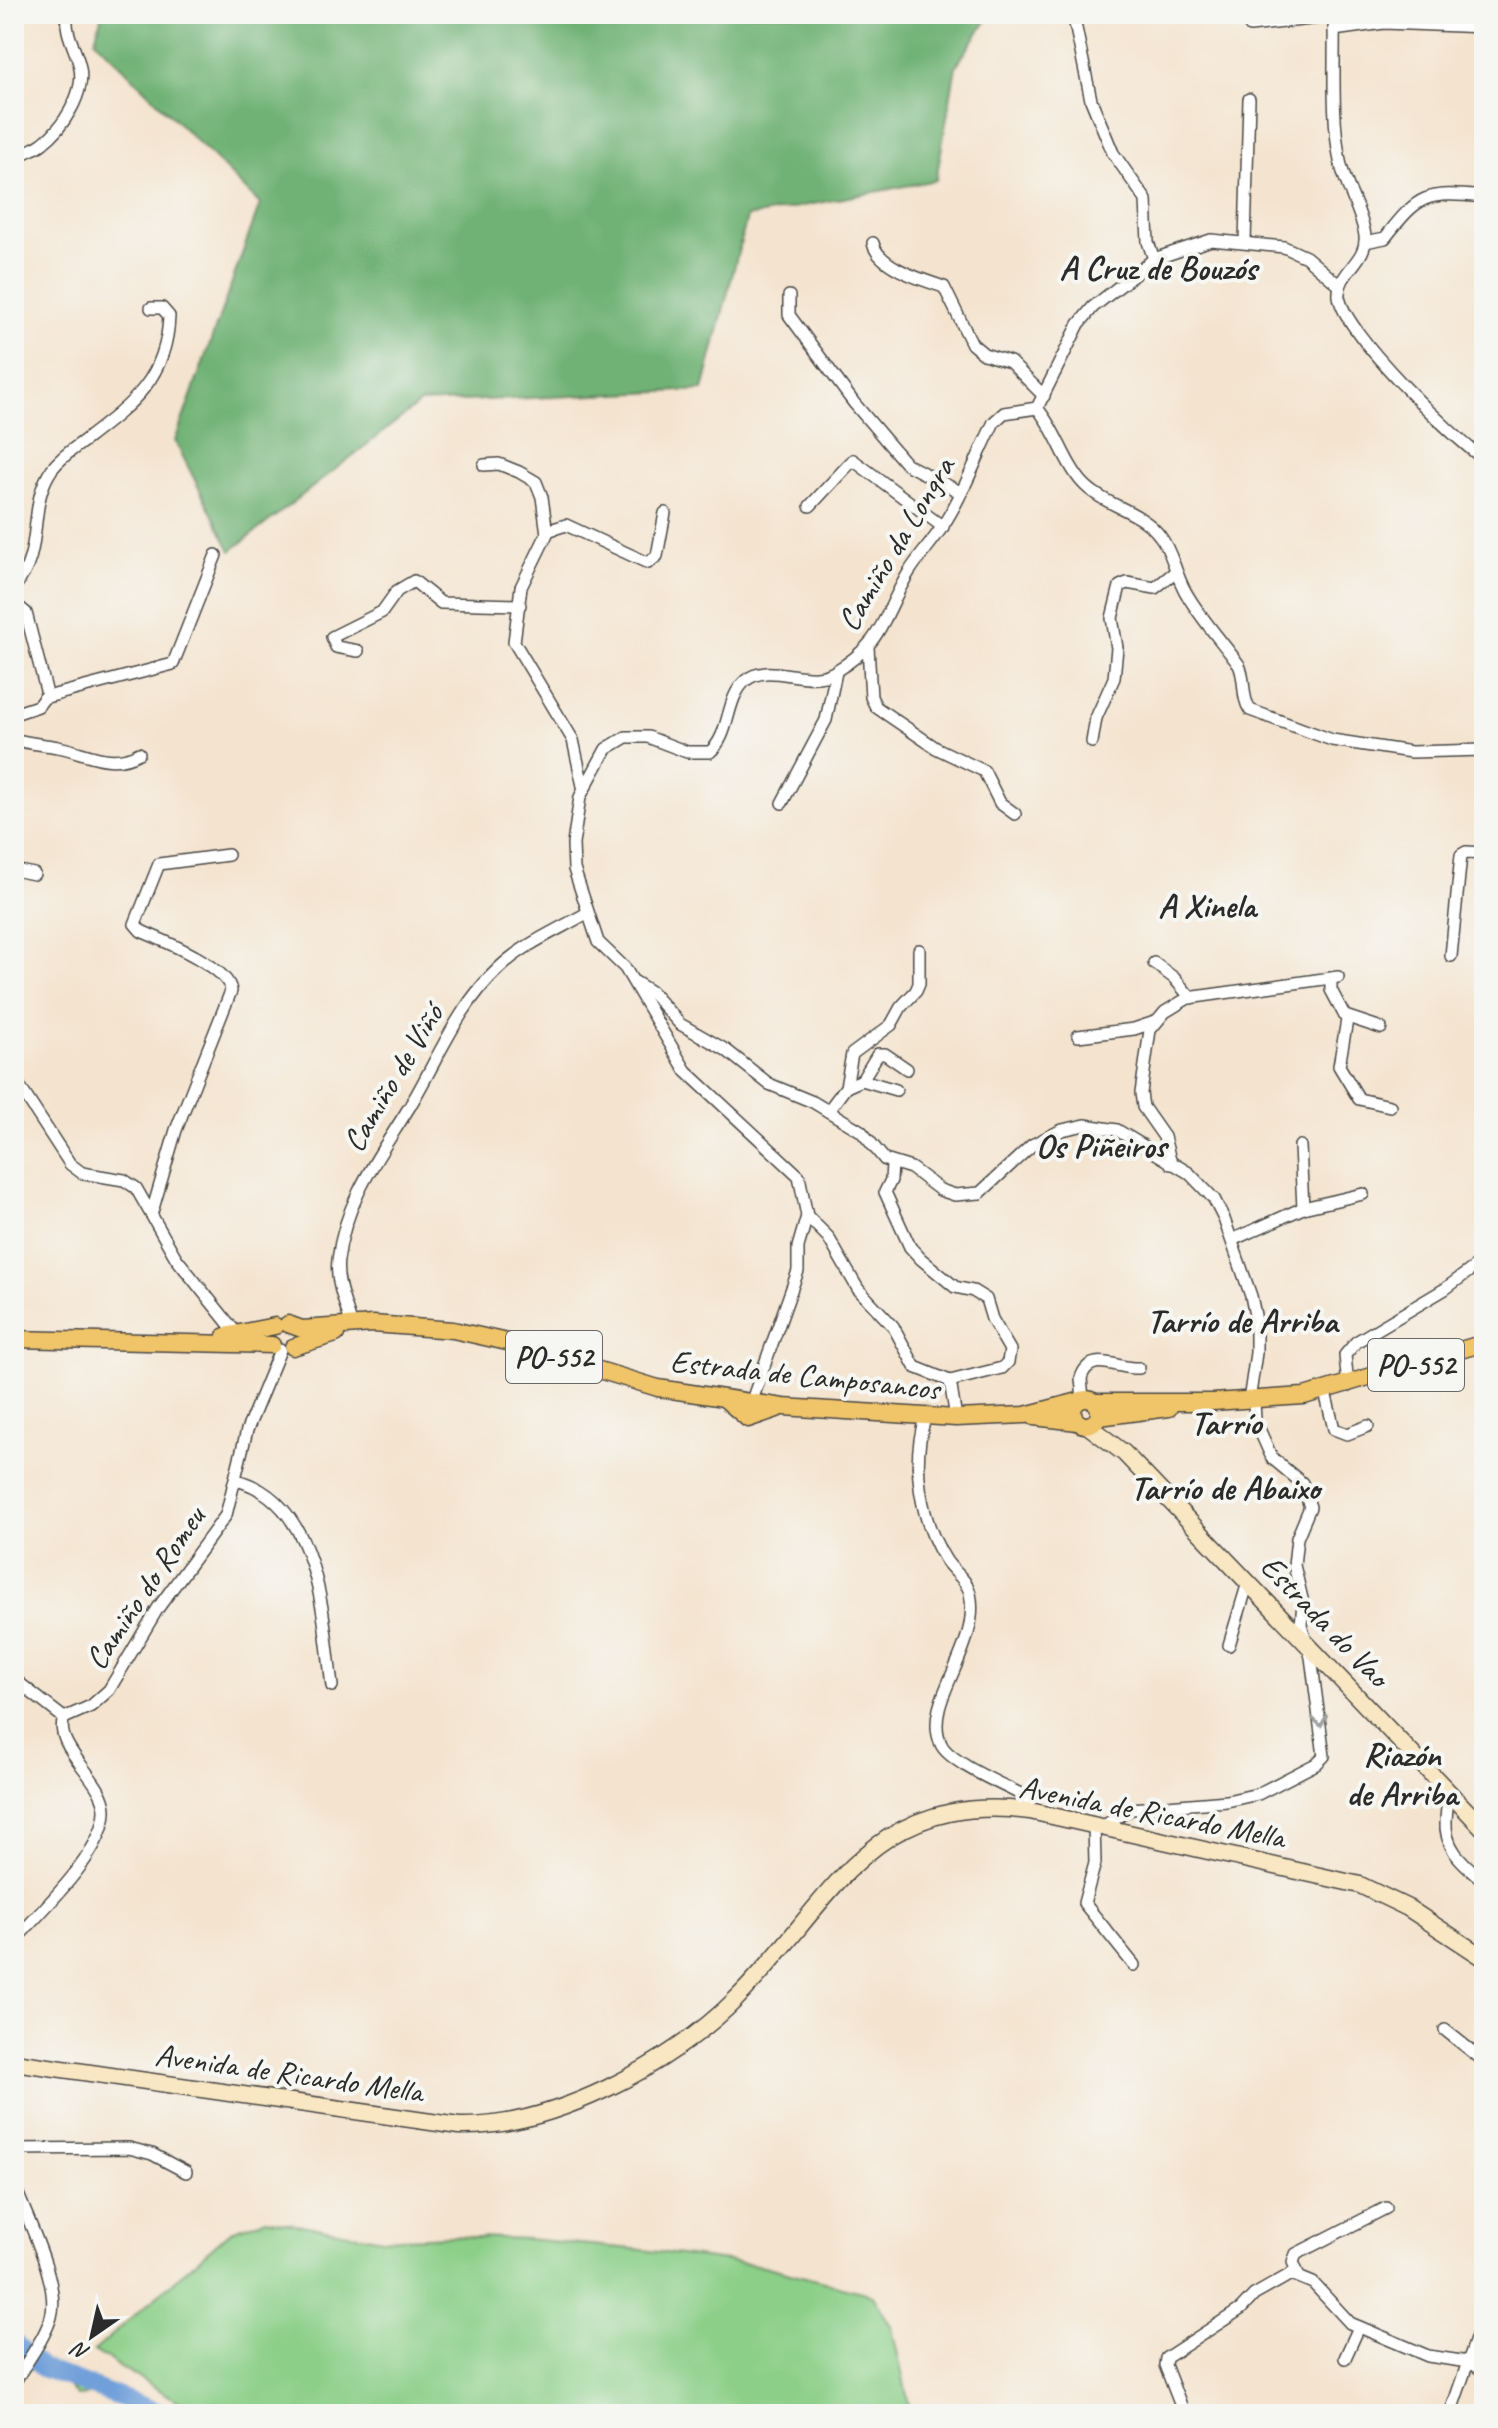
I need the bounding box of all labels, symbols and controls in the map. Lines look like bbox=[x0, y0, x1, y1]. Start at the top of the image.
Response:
district label: A Cruz de Bouzós bbox=[1059, 246, 1260, 289]
street label: Camiño da Longra bbox=[828, 448, 965, 638]
district label: A Xinela bbox=[1158, 884, 1259, 927]
street label: Camiño de Viñó bbox=[333, 993, 455, 1159]
district label: Os Piñeiros bbox=[1036, 1124, 1169, 1167]
district label: Tarrío de Arriba bbox=[1147, 1299, 1340, 1342]
road number: PO-552 bbox=[506, 1331, 602, 1383]
road number: PO-552 bbox=[1368, 1339, 1464, 1391]
street label: Estrada de Camposancos bbox=[668, 1340, 944, 1410]
district label: Tarrío bbox=[1191, 1401, 1264, 1444]
district label: Tarrío de Abaixo bbox=[1130, 1466, 1324, 1509]
street label: Camiño do Romeu bbox=[75, 1497, 216, 1677]
street label: Estrada do Vao bbox=[1252, 1546, 1401, 1698]
one-way arrow bbox=[1311, 1714, 1328, 1728]
district label: Riazón de Arriba bbox=[1346, 1733, 1460, 1815]
street label: Avenida de Ricardo Mella bbox=[1016, 1766, 1291, 1858]
street label: Avenida de Ricardo Mella bbox=[153, 2034, 428, 2112]
north arrow bbox=[52, 2296, 132, 2376]
text: N bbox=[65, 2334, 95, 2367]

